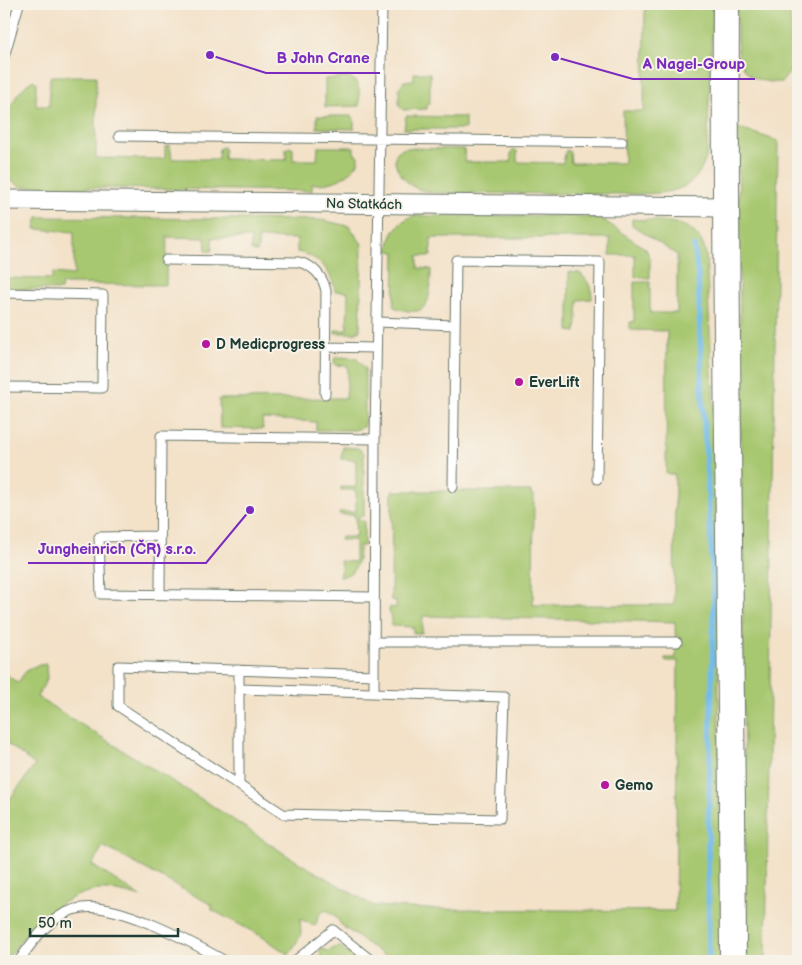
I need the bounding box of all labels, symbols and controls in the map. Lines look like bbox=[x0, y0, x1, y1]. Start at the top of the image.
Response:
callout: B John Crane bbox=[266, 43, 380, 73]
text: B John Crane bbox=[276, 49, 370, 68]
callout: A Nagel-Group bbox=[633, 49, 755, 79]
text: A Nagel-Group bbox=[642, 55, 746, 74]
street label: Na Statkách bbox=[326, 195, 403, 213]
place label: D Medicprogress bbox=[216, 336, 325, 353]
marker: D Medicprogress bbox=[200, 338, 212, 350]
place label: EverLift bbox=[529, 374, 580, 391]
marker: EverLift bbox=[513, 376, 525, 388]
callout: Jungheinrich (ČR) s.r.o. bbox=[28, 533, 206, 563]
text: Jungheinrich (ČR) s.r.o. bbox=[38, 539, 196, 559]
place label: Gemo bbox=[615, 777, 653, 794]
marker: Gemo bbox=[599, 779, 611, 791]
scale bar bbox=[30, 905, 178, 937]
text: 50 m bbox=[38, 914, 72, 933]

